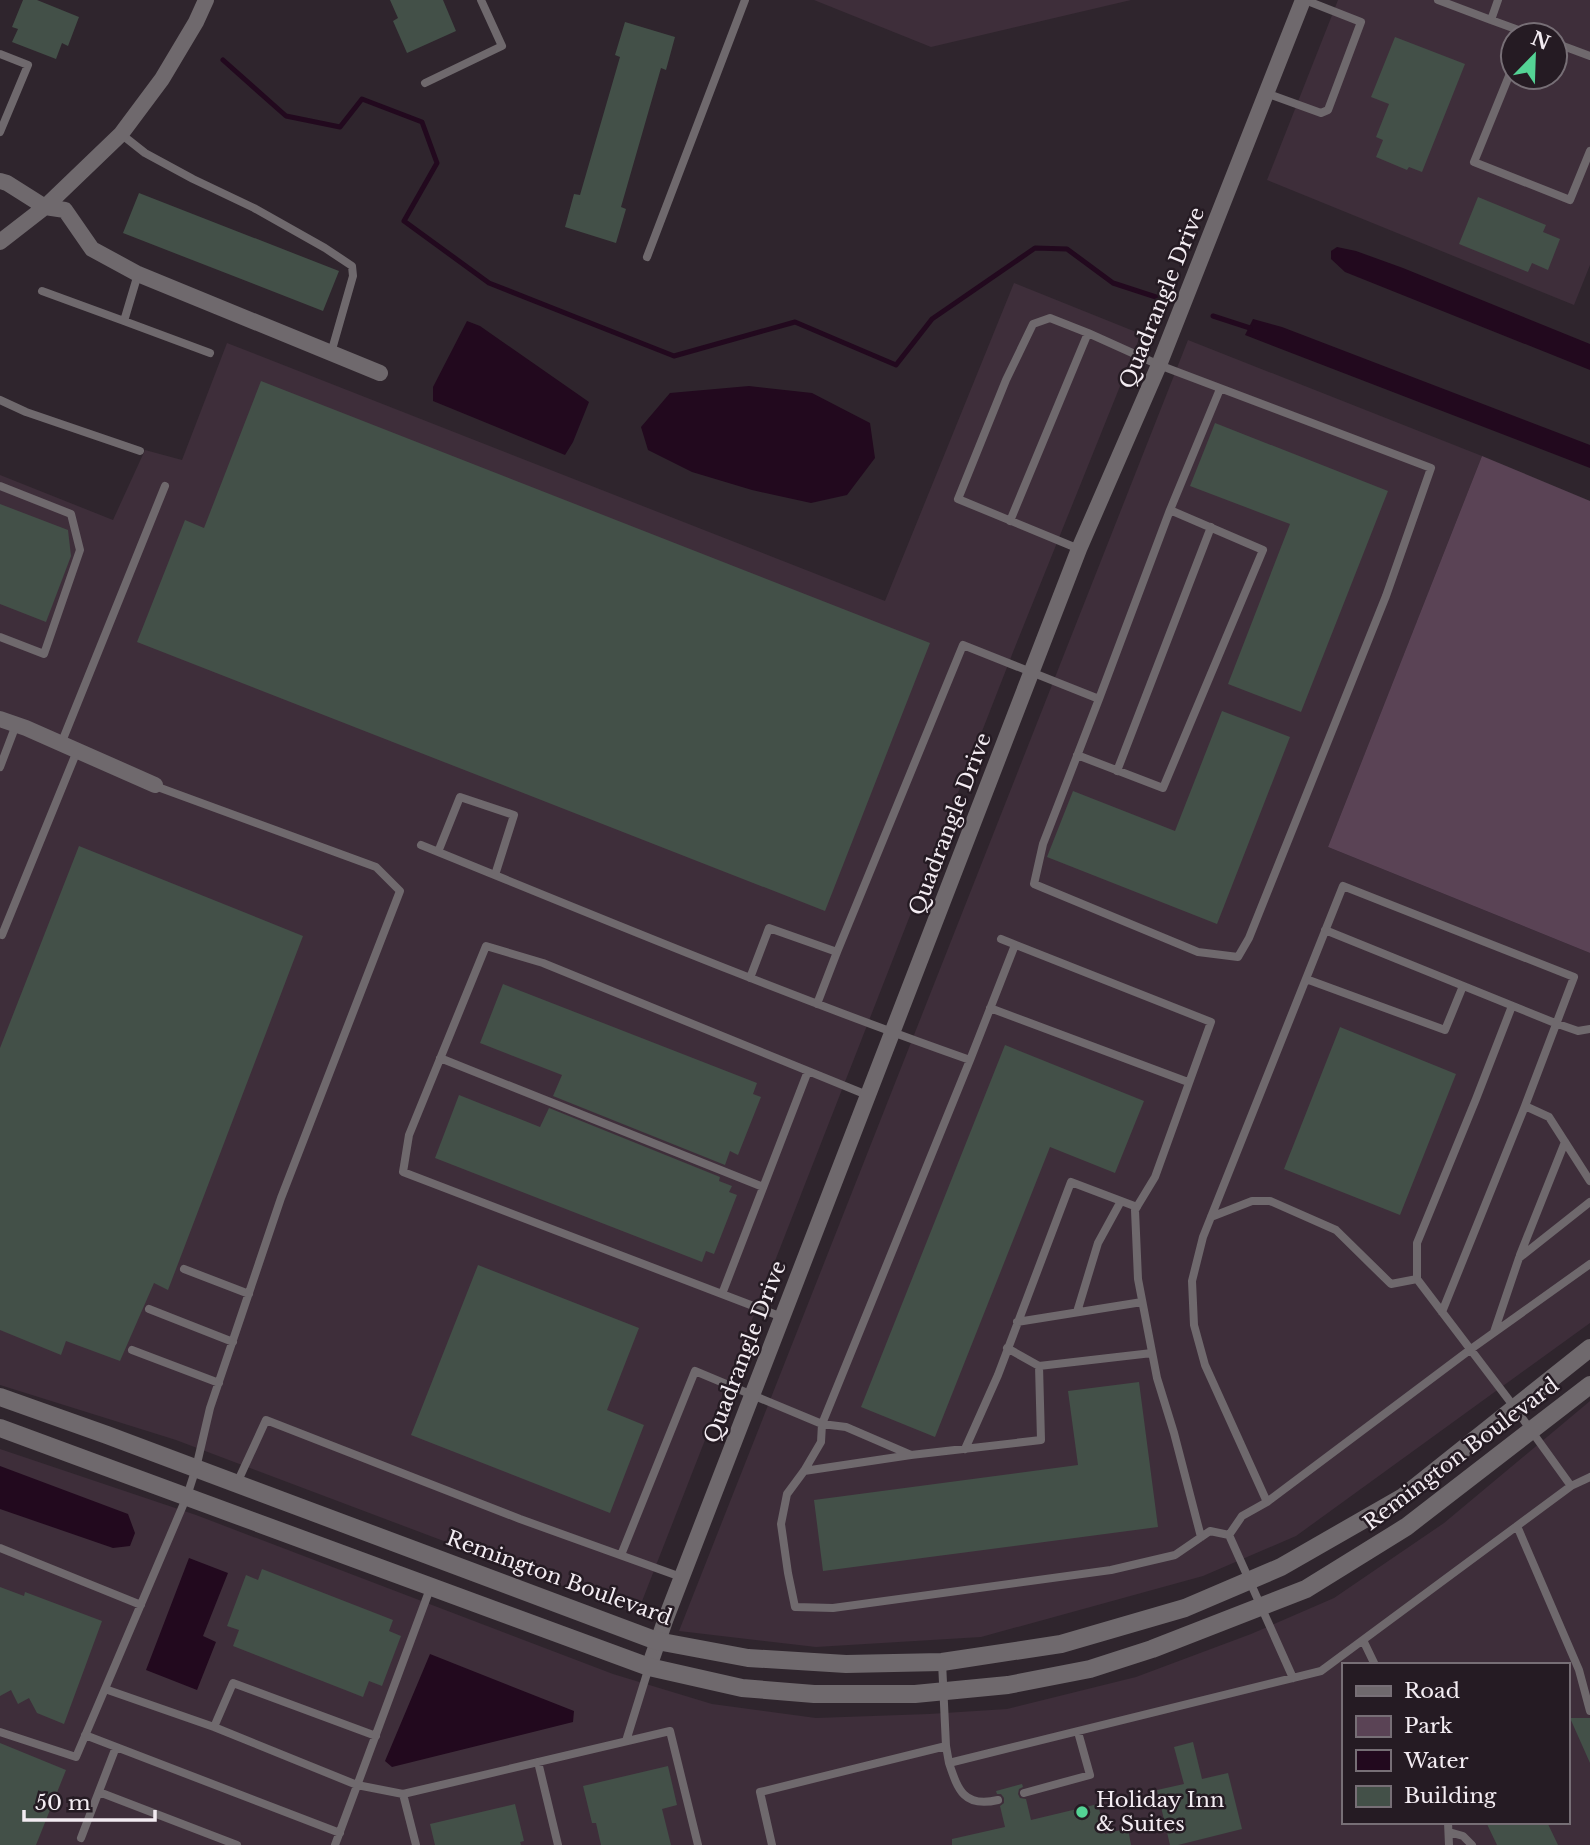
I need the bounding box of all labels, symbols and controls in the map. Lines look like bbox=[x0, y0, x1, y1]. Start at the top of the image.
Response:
north arrow bbox=[1499, 21, 1569, 91]
text: N bbox=[1528, 27, 1553, 55]
street label: Quadrangle Drive bbox=[1114, 203, 1210, 393]
street label: Quadrangle Drive bbox=[903, 729, 997, 919]
street label: Quadrangle Drive bbox=[698, 1257, 792, 1447]
street label: Remington Boulevard bbox=[1358, 1372, 1564, 1536]
street label: Remington Boulevard bbox=[443, 1525, 675, 1631]
legend bbox=[1342, 1663, 1569, 1824]
text: Road bbox=[1404, 1678, 1460, 1704]
text: Park bbox=[1404, 1713, 1453, 1739]
text: Water bbox=[1403, 1748, 1468, 1774]
scale bar bbox=[24, 1778, 156, 1822]
text: Building bbox=[1404, 1783, 1497, 1809]
place label: Holiday Inn & Suites bbox=[1096, 1787, 1224, 1837]
text: 50 m bbox=[35, 1790, 91, 1816]
marker: Holiday Inn & Suites bbox=[1074, 1804, 1090, 1820]

